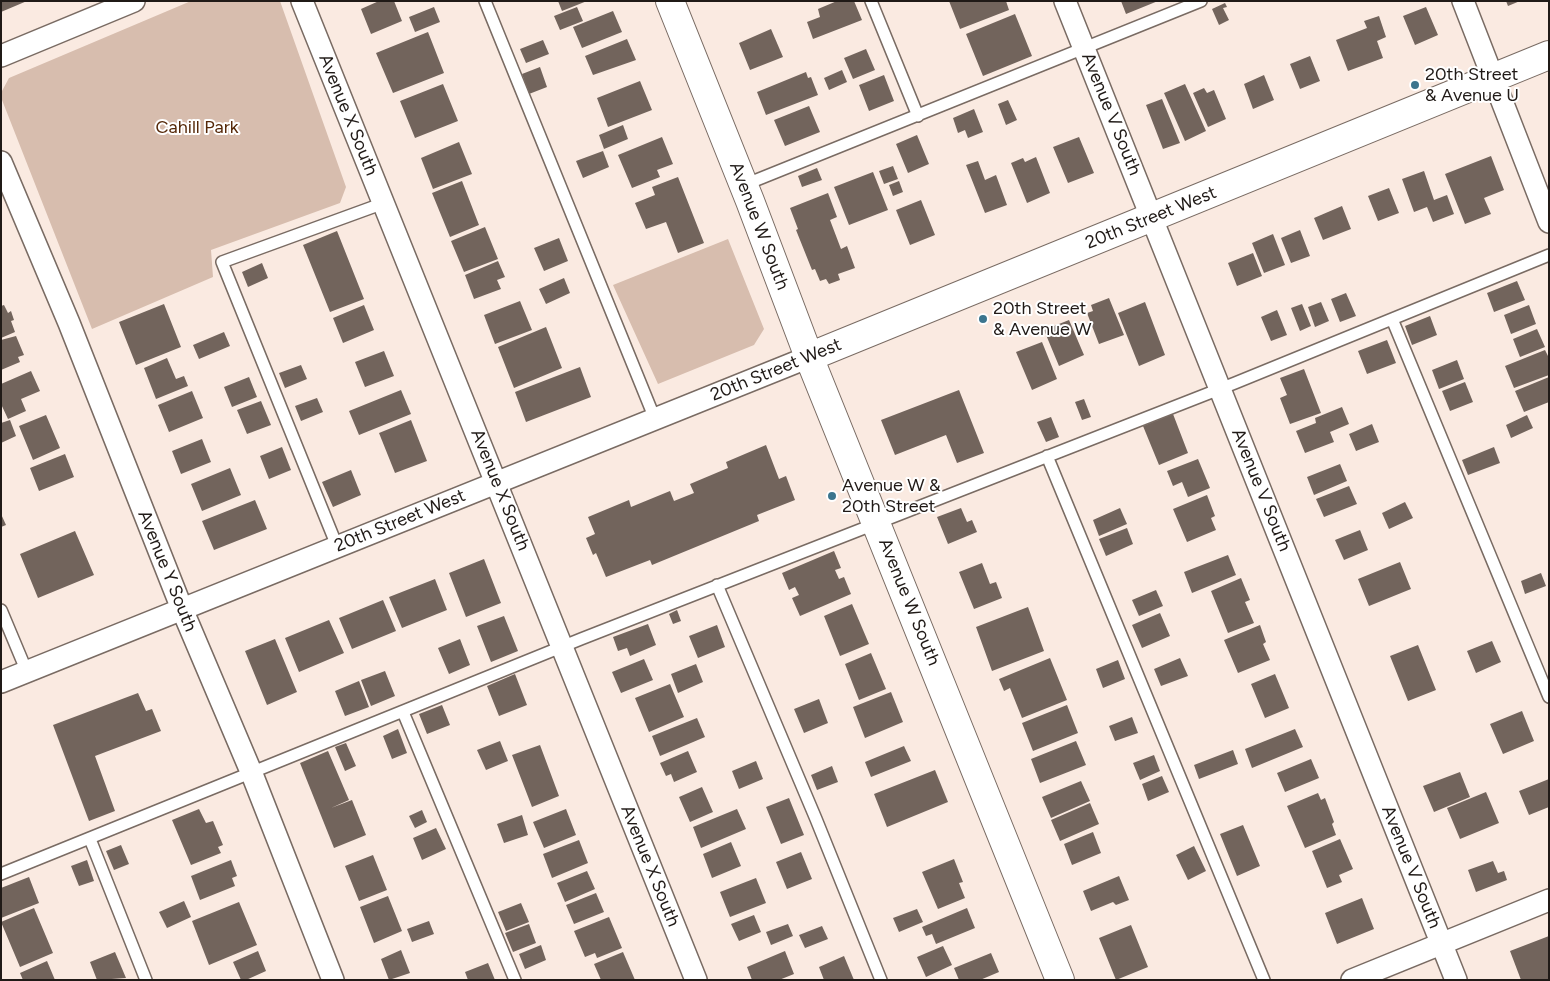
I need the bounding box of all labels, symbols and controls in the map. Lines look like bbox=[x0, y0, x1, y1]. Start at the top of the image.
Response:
street label: Avenue V South bbox=[1077, 49, 1145, 179]
street label: Avenue X South bbox=[314, 51, 382, 179]
place label: 20th Street & Avenue U bbox=[1425, 64, 1519, 106]
marker: 20th Street & Avenue U bbox=[1409, 79, 1421, 91]
park label: Cahill Park bbox=[156, 117, 238, 139]
street label: Avenue W South bbox=[725, 159, 793, 293]
street label: 20th Street West bbox=[1082, 182, 1220, 254]
place label: 20th Street & Avenue W bbox=[993, 298, 1092, 340]
marker: 20th Street & Avenue W bbox=[977, 313, 989, 325]
street label: 20th Street West bbox=[707, 334, 845, 406]
street label: Avenue V South bbox=[1227, 425, 1295, 555]
street label: Avenue X South bbox=[466, 426, 534, 554]
place label: Avenue W & 20th Street bbox=[842, 475, 941, 518]
street label: 20th Street West bbox=[331, 485, 469, 557]
marker: Avenue W & 20th Street bbox=[826, 490, 838, 502]
street label: Avenue Y South bbox=[133, 507, 201, 635]
street label: Avenue W South bbox=[874, 535, 944, 669]
street label: Avenue X South bbox=[616, 802, 684, 930]
street label: Avenue V South bbox=[1377, 802, 1445, 932]

